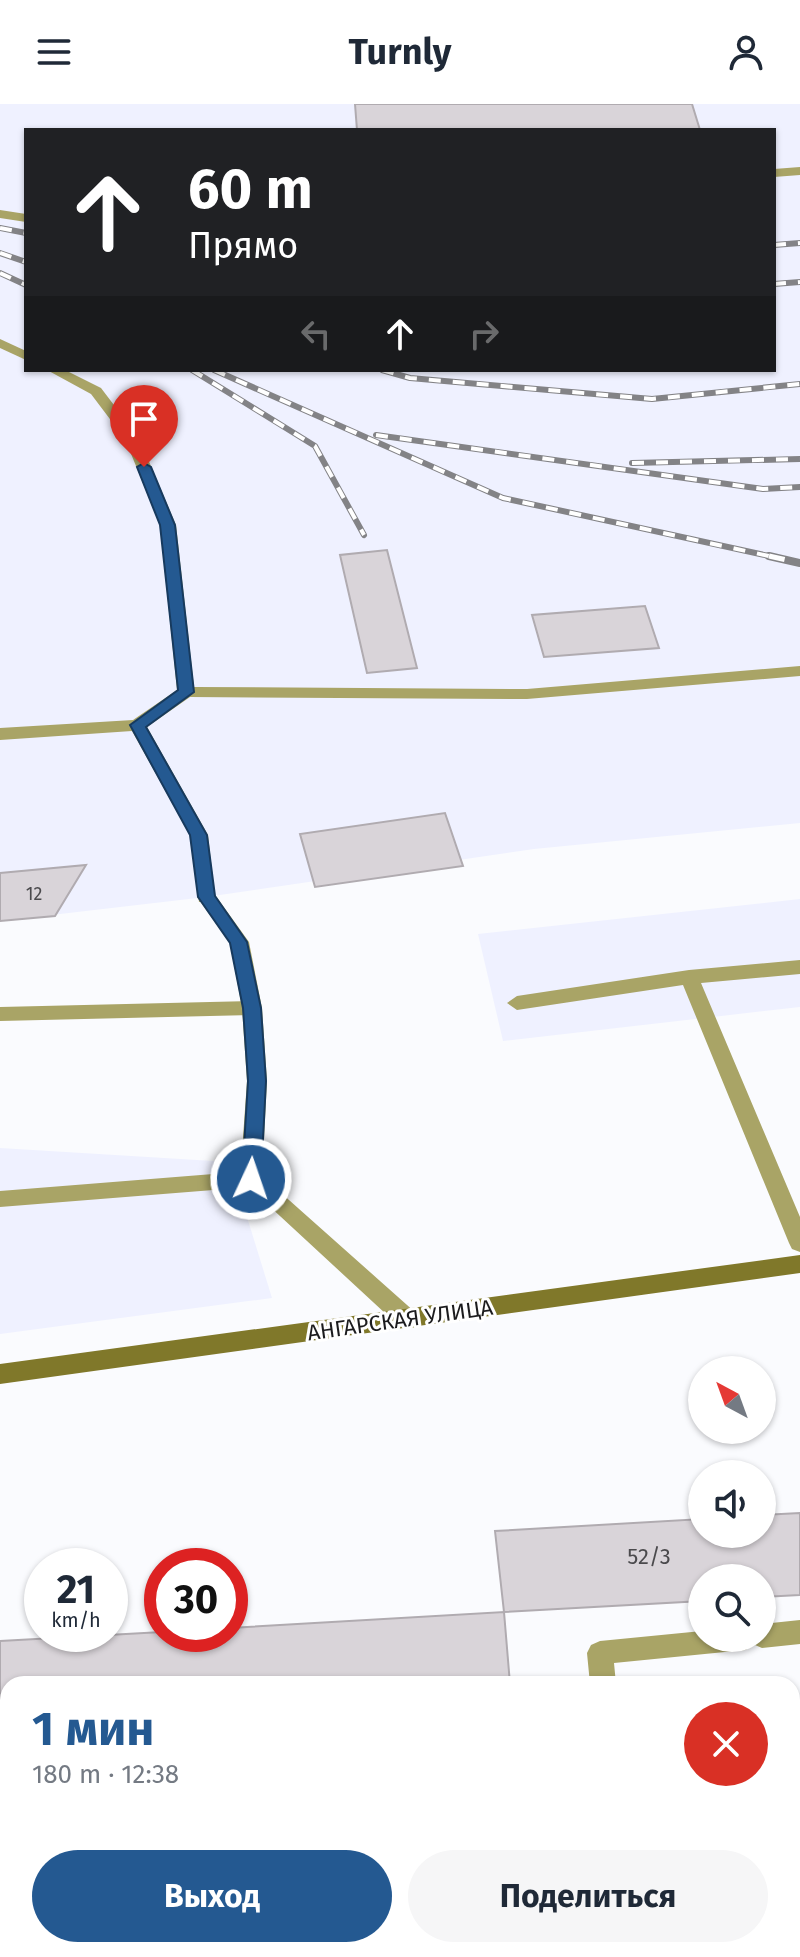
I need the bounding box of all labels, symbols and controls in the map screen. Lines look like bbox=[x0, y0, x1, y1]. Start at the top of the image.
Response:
icon: menu bbox=[32, 30, 76, 74]
text: Turnly bbox=[349, 30, 451, 74]
icon: person bbox=[724, 30, 768, 74]
text: 60 m bbox=[188, 156, 313, 223]
icon: ahead bbox=[56, 160, 160, 264]
text: Прямо bbox=[188, 224, 298, 268]
icon: left bbox=[294, 312, 338, 356]
icon: ahead bbox=[378, 312, 422, 356]
icon: right bbox=[462, 312, 506, 356]
pin bbox=[110, 385, 178, 467]
icon: arrive bbox=[122, 397, 166, 441]
house number: 12 bbox=[26, 883, 42, 905]
position arrow bbox=[209, 1137, 293, 1221]
street label: АНГАРСКАЯ УЛИЦА bbox=[305, 1294, 495, 1346]
north arrow bbox=[688, 1356, 776, 1444]
map controls bbox=[688, 1356, 776, 1652]
button: sound bbox=[688, 1460, 776, 1548]
house number: 52/3 bbox=[627, 1543, 671, 1570]
speed limit sign: 30 bbox=[144, 1548, 248, 1652]
button: search bbox=[688, 1564, 776, 1652]
text: 21 bbox=[57, 1566, 95, 1614]
text: km/h bbox=[51, 1608, 101, 1632]
text: 1 мин bbox=[32, 1700, 154, 1758]
button: close bbox=[684, 1702, 768, 1786]
text: 180 m · 12:38 bbox=[32, 1759, 179, 1790]
button: Выход bbox=[32, 1850, 392, 1942]
button: Поделиться bbox=[408, 1850, 768, 1942]

